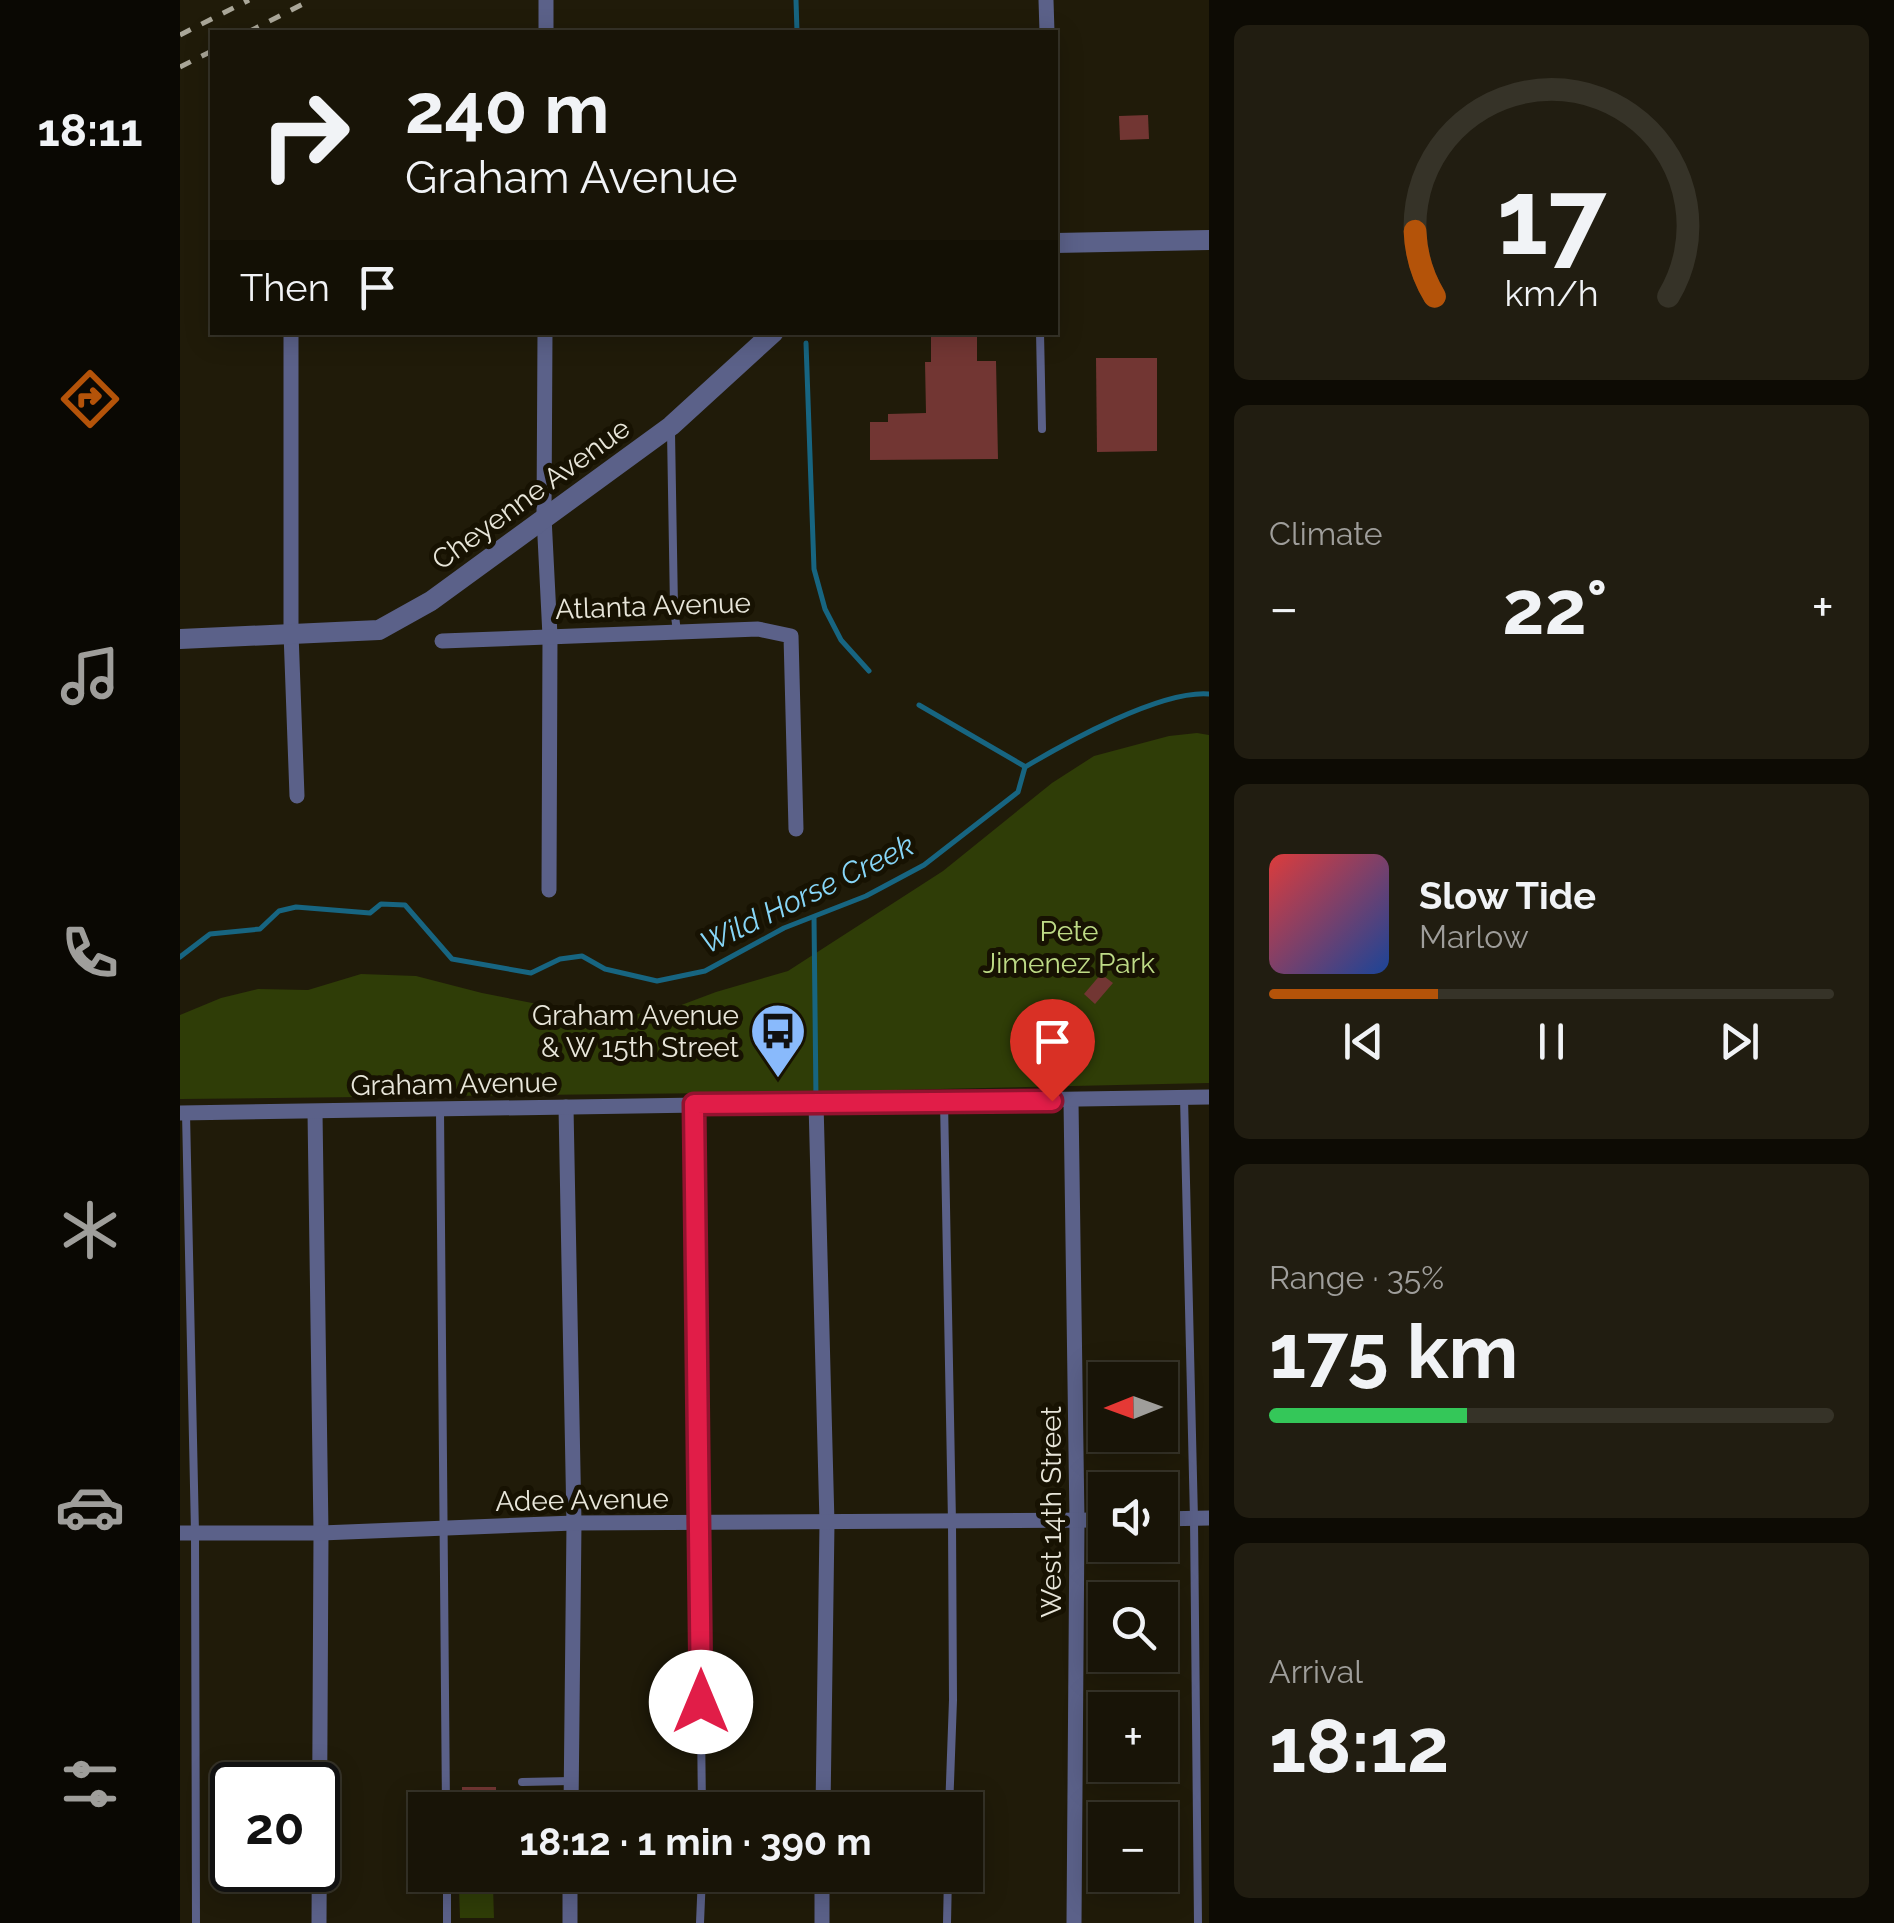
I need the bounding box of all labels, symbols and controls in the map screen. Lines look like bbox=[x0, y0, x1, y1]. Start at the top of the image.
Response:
text: 240 m bbox=[405, 67, 609, 149]
icon: right bbox=[240, 70, 370, 200]
text: 18:11 bbox=[38, 104, 143, 157]
text: Graham Avenue bbox=[405, 151, 738, 204]
text: 17 bbox=[1497, 156, 1607, 278]
icon: arrive bbox=[350, 260, 405, 315]
text: Then bbox=[240, 265, 330, 310]
text: km/h bbox=[1504, 272, 1599, 314]
icon: directions bbox=[55, 364, 125, 434]
street label: Cheyenne Avenue bbox=[426, 411, 636, 577]
text: Climate bbox=[1269, 515, 1383, 552]
text: 22° bbox=[1502, 563, 1608, 652]
text: − bbox=[1269, 575, 1299, 640]
text: + bbox=[1811, 575, 1834, 640]
street label: Atlanta Avenue bbox=[555, 586, 751, 626]
icon: music bbox=[55, 641, 125, 711]
water label: Wild Horse Creek bbox=[694, 827, 920, 961]
text: Slow Tide bbox=[1419, 873, 1596, 918]
park label: Pete Jimenez Park bbox=[983, 915, 1155, 980]
icon: phone bbox=[55, 918, 125, 988]
text: Marlow bbox=[1419, 918, 1529, 955]
place label: Graham Avenue & W 15th Street bbox=[532, 999, 740, 1064]
pin bbox=[1010, 999, 1095, 1102]
bus stop icon: Graham Avenue & W 15th Street bbox=[748, 1001, 808, 1080]
icon: arrive bbox=[1025, 1014, 1080, 1069]
icon: previous bbox=[1336, 1014, 1391, 1069]
icon: pause bbox=[1524, 1014, 1579, 1069]
icon: next bbox=[1712, 1014, 1767, 1069]
street label: Graham Avenue bbox=[350, 1066, 558, 1102]
icon: climate bbox=[55, 1195, 125, 1265]
text: Range · 35% bbox=[1269, 1259, 1444, 1296]
text: 175 km bbox=[1269, 1307, 1518, 1396]
north arrow bbox=[1088, 1362, 1178, 1452]
map controls bbox=[1088, 1362, 1178, 1892]
street label: West 14th Street bbox=[1035, 1406, 1068, 1618]
icon: car bbox=[55, 1472, 125, 1542]
button: sound bbox=[1088, 1472, 1178, 1562]
street label: Adee Avenue bbox=[495, 1482, 669, 1518]
button: search bbox=[1088, 1582, 1178, 1672]
position arrow bbox=[649, 1650, 753, 1754]
text: Arrival bbox=[1269, 1653, 1363, 1690]
button: + bbox=[1088, 1692, 1178, 1782]
text: 18:12 bbox=[1269, 1701, 1449, 1790]
icon: filters bbox=[55, 1749, 125, 1819]
speed limit sign: 20 bbox=[210, 1762, 340, 1892]
button: − bbox=[1088, 1802, 1178, 1892]
text: 18:12 · 1 min · 390 m bbox=[519, 1819, 872, 1864]

